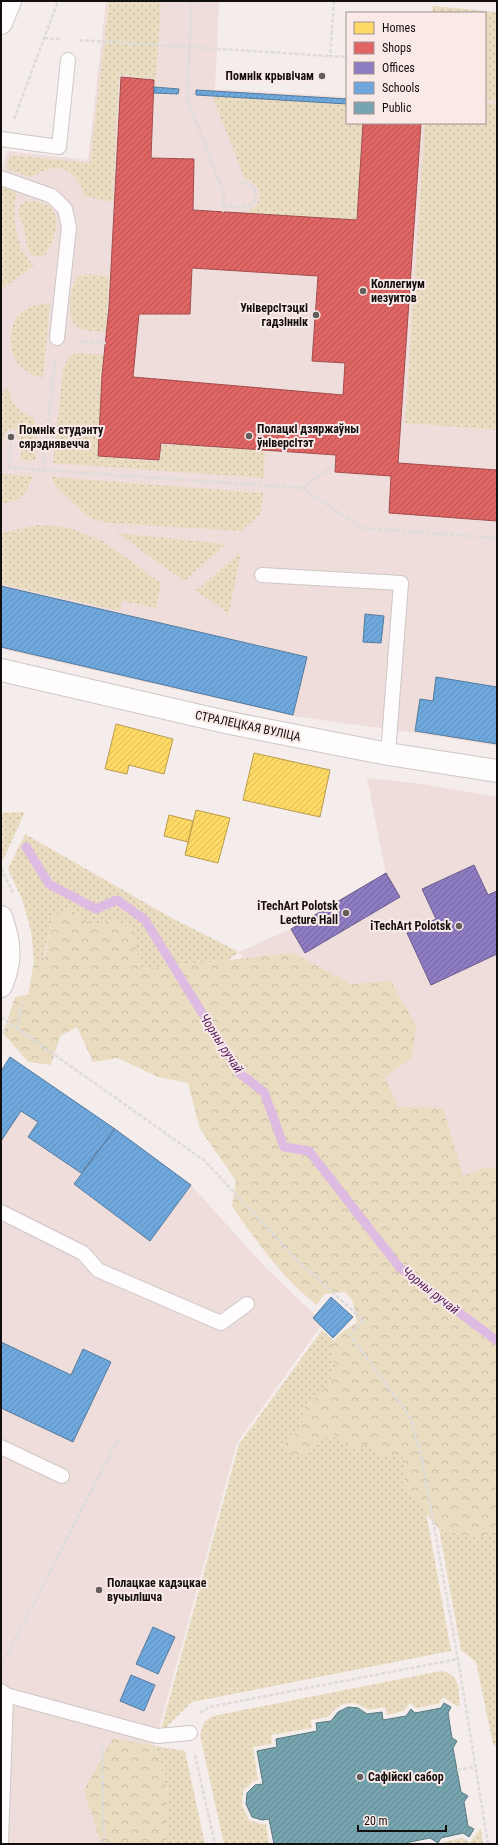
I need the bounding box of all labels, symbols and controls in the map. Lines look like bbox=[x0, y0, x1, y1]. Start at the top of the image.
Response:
legend bbox=[346, 12, 486, 124]
text: Homes bbox=[382, 21, 416, 35]
text: Shops bbox=[382, 41, 411, 55]
text: Offices bbox=[382, 61, 415, 75]
place label: Помнік крывічам bbox=[226, 69, 314, 83]
marker: Помнік крывічам bbox=[317, 71, 327, 81]
text: Schools bbox=[382, 81, 420, 95]
text: Public bbox=[382, 101, 412, 115]
place label: Коллегиум иезуитов bbox=[371, 277, 425, 305]
marker: Коллегиум иезуитов bbox=[358, 286, 368, 296]
place label: Універсітэцкі гадзіннік bbox=[240, 301, 308, 329]
marker: Універсітэцкі гадзіннік bbox=[311, 310, 321, 320]
place label: Полацкі дзяржаўны ўніверсітэт bbox=[257, 422, 359, 450]
place label: Помнік студэнту сярэднявечча bbox=[19, 423, 104, 451]
marker: Полацкі дзяржаўны ўніверсітэт bbox=[244, 431, 254, 441]
marker: Помнік студэнту сярэднявечча bbox=[6, 432, 16, 442]
street label: СТРАЛЕЦКАЯ ВУЛІЦА bbox=[194, 708, 302, 744]
place label: iTechArt Polotsk Lecture Hall bbox=[257, 899, 338, 927]
marker: iTechArt Polotsk Lecture Hall bbox=[341, 908, 351, 918]
place label: iTechArt Polotsk bbox=[370, 919, 451, 933]
marker: iTechArt Polotsk bbox=[454, 921, 464, 931]
water label: Чорны ручай bbox=[197, 1011, 247, 1076]
water label: Чорны ручай bbox=[399, 1264, 463, 1318]
place label: Полацкае кадэцкае вучылішча bbox=[107, 1576, 207, 1604]
marker: Полацкае кадэцкае вучылішча bbox=[94, 1585, 104, 1595]
place label: Сафійскі сабор bbox=[368, 1770, 444, 1784]
marker: Сафійскі сабор bbox=[355, 1772, 365, 1782]
scale bar bbox=[358, 1807, 446, 1833]
text: 20 m bbox=[364, 1814, 388, 1828]

